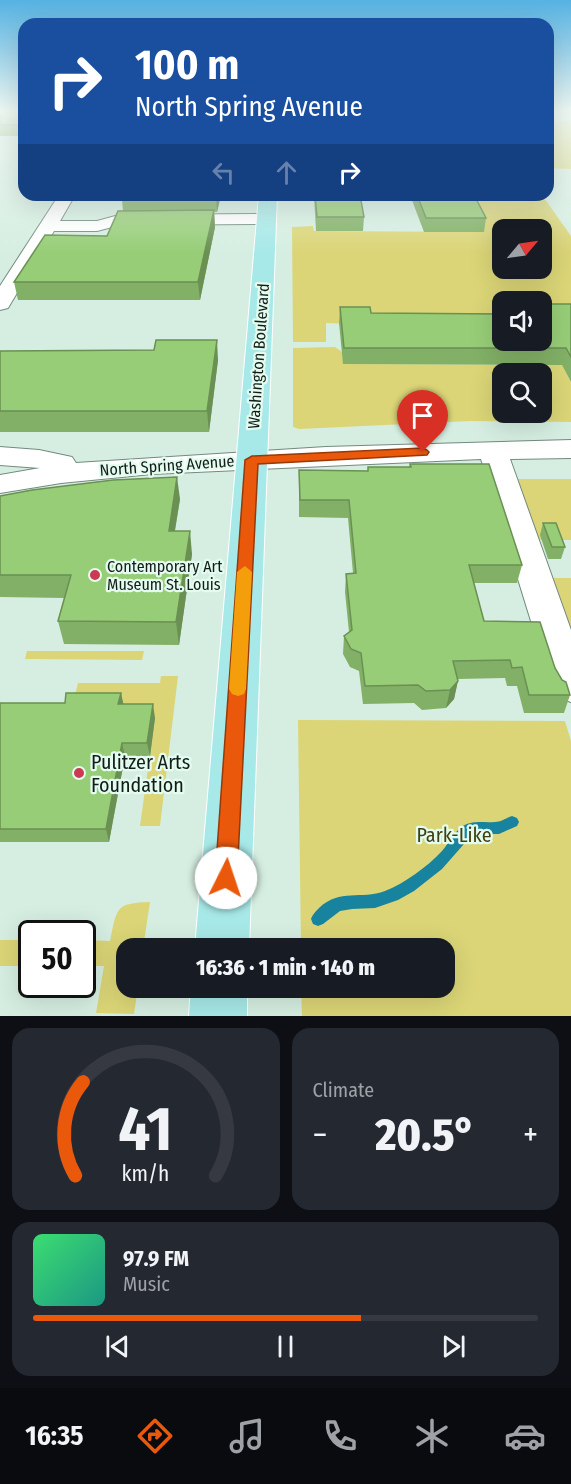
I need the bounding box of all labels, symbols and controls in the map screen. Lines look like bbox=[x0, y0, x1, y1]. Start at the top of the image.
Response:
text: 100 m bbox=[135, 40, 239, 90]
icon: right bbox=[36, 42, 114, 120]
text: North Spring Avenue bbox=[135, 91, 363, 123]
icon: left bbox=[207, 156, 240, 189]
icon: ahead bbox=[270, 156, 303, 189]
icon: right bbox=[333, 156, 366, 189]
north arrow bbox=[492, 219, 552, 279]
map controls bbox=[492, 219, 552, 423]
street label: Washington Boulevard bbox=[244, 283, 273, 430]
button: sound bbox=[492, 291, 552, 351]
button: search bbox=[492, 363, 552, 423]
pin bbox=[397, 390, 448, 452]
icon: arrive bbox=[406, 399, 439, 432]
street label: North Spring Avenue bbox=[99, 451, 235, 480]
place label: Contemporary Art Museum St. Louis bbox=[107, 557, 223, 594]
marker: Contemporary Art Museum St. Louis bbox=[88, 568, 102, 582]
place label: Pulitzer Arts Foundation bbox=[91, 750, 190, 797]
marker: Pulitzer Arts Foundation bbox=[72, 766, 86, 780]
park label: Park-Like bbox=[416, 823, 492, 847]
position arrow bbox=[194, 846, 258, 910]
speed limit sign: 50 bbox=[18, 920, 96, 998]
text: 16:36 · 1 min · 140 m bbox=[196, 954, 375, 981]
text: Climate bbox=[313, 1078, 374, 1102]
text: 41 bbox=[119, 1092, 173, 1167]
text: 20.5° bbox=[375, 1108, 475, 1162]
text: − bbox=[313, 1115, 327, 1155]
text: + bbox=[523, 1115, 538, 1155]
text: km/h bbox=[122, 1161, 170, 1187]
text: 97.9 FM bbox=[123, 1245, 189, 1272]
text: Music bbox=[123, 1272, 170, 1296]
icon: previous bbox=[101, 1330, 134, 1363]
icon: pause bbox=[269, 1330, 302, 1363]
icon: next bbox=[437, 1330, 470, 1363]
icon: directions bbox=[134, 1415, 176, 1457]
icon: music bbox=[226, 1415, 268, 1457]
icon: phone bbox=[319, 1415, 361, 1457]
icon: climate bbox=[411, 1415, 453, 1457]
icon: car bbox=[504, 1415, 546, 1457]
text: 16:35 bbox=[25, 1420, 83, 1452]

